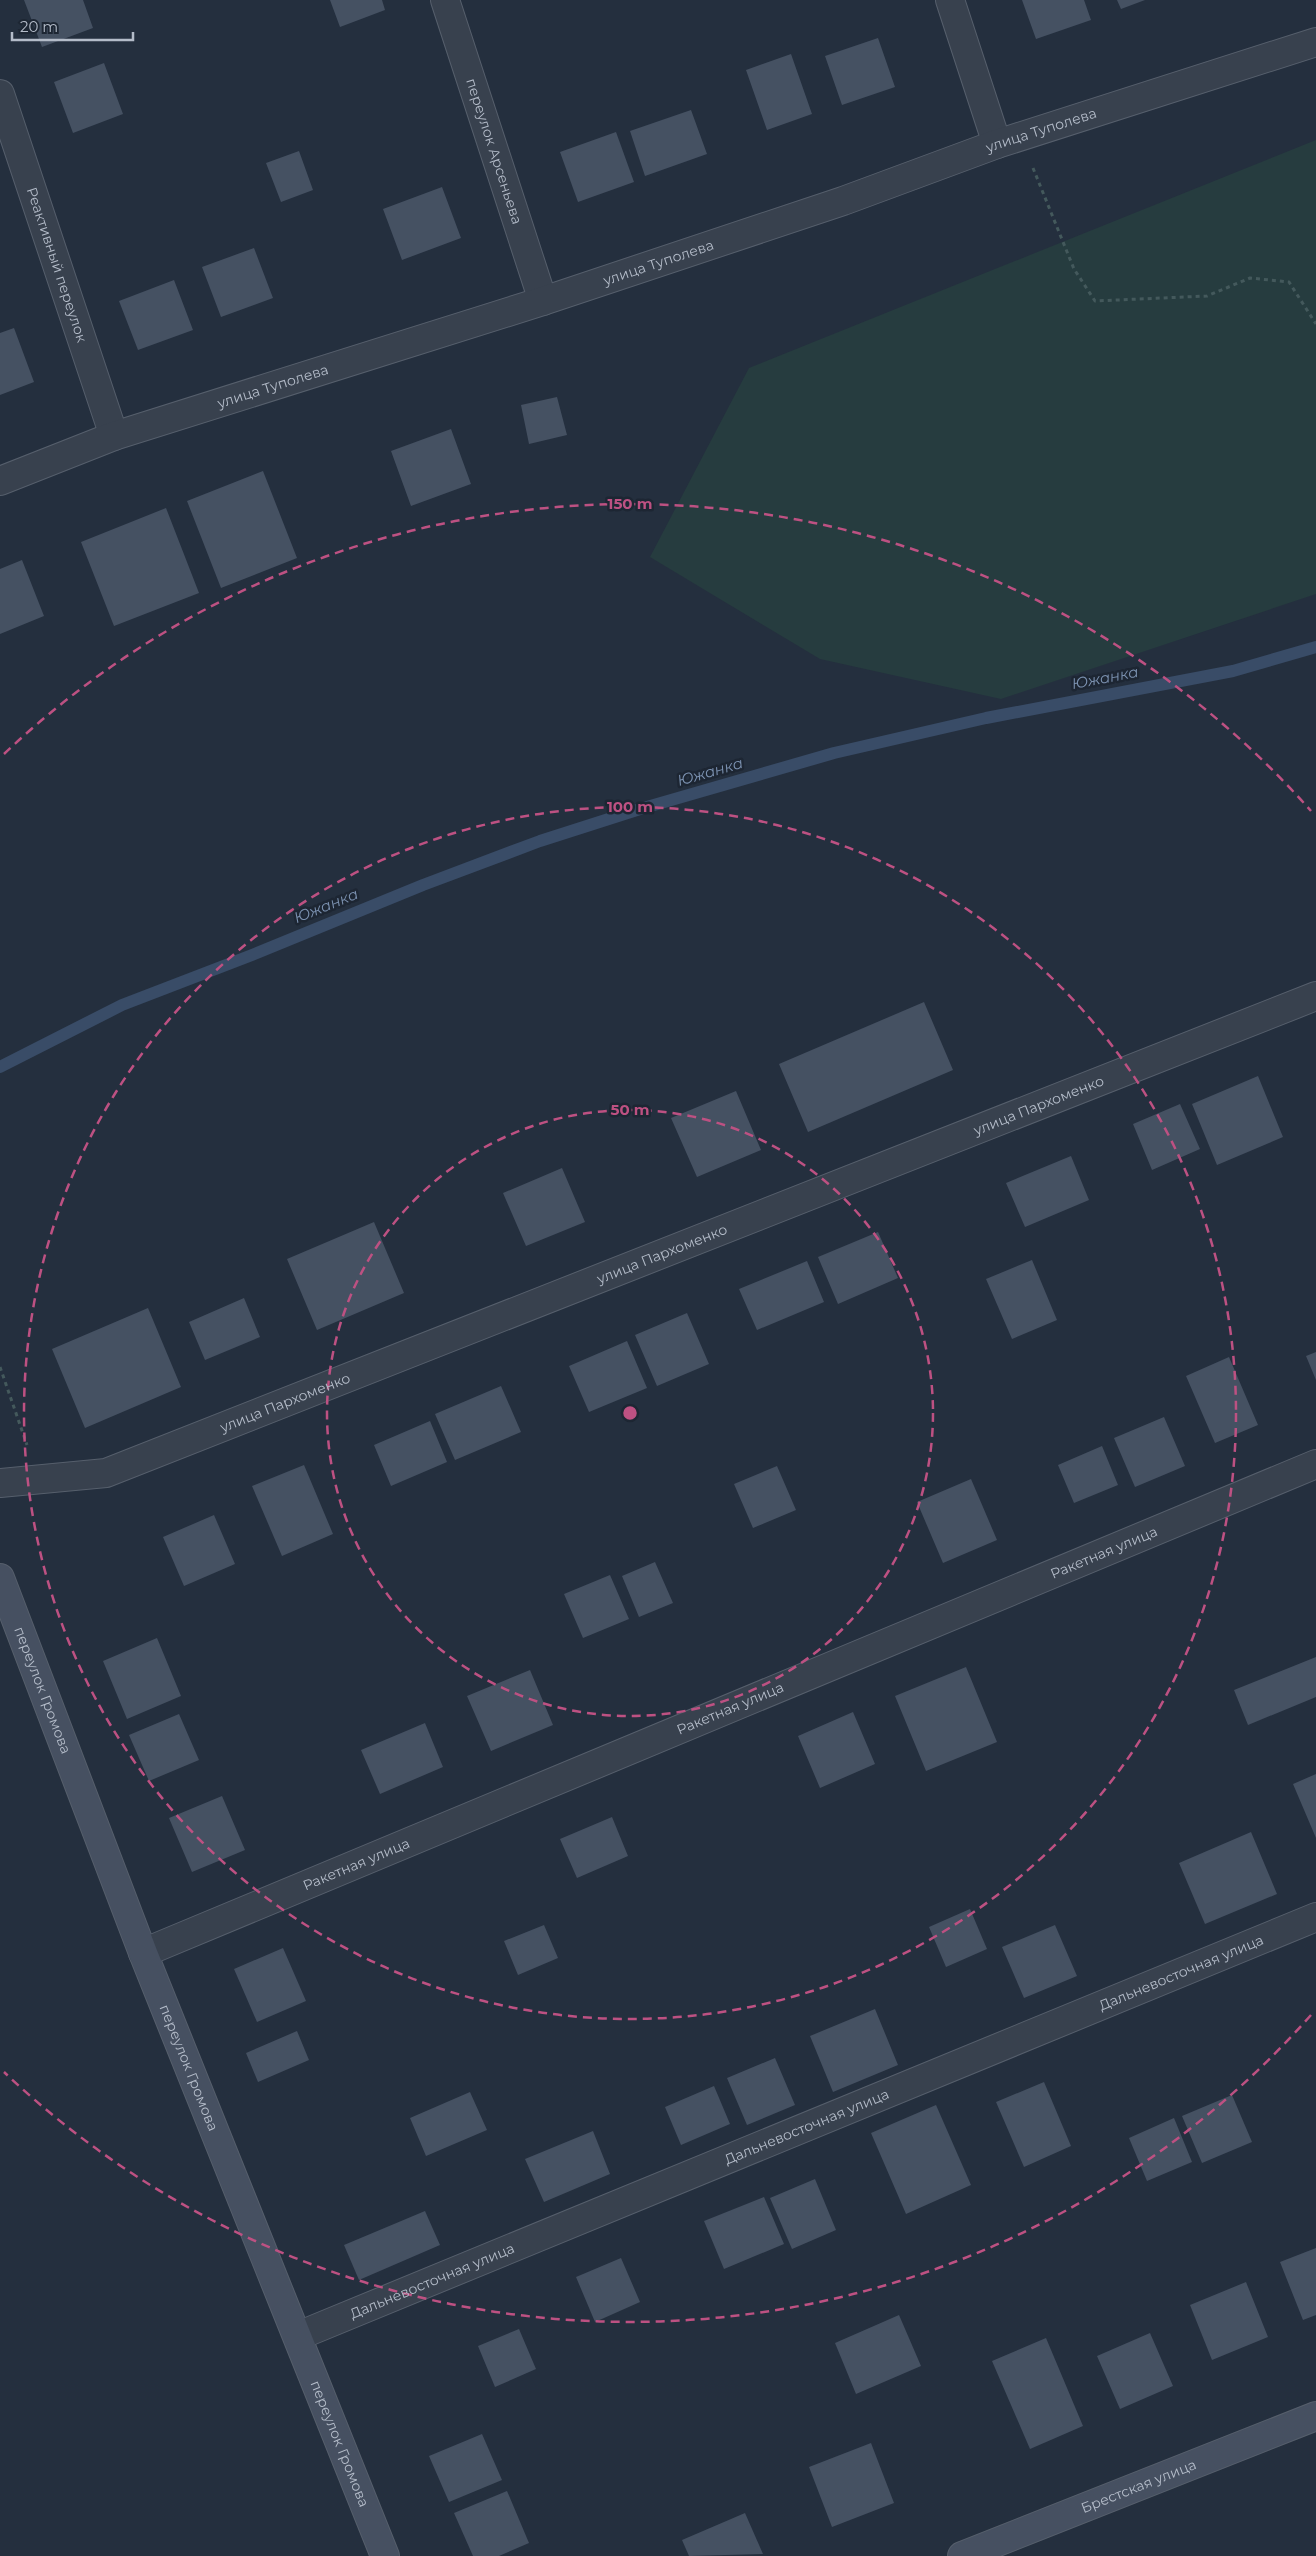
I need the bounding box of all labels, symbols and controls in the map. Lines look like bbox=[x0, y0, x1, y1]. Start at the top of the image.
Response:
scale bar bbox=[12, 10, 134, 42]
text: 20 m bbox=[20, 17, 58, 36]
street label: переулок Арсеньева bbox=[462, 76, 526, 226]
street label: улица Туполева bbox=[982, 104, 1099, 157]
street label: Реактивный переулок bbox=[23, 185, 91, 345]
street label: улица Туполева bbox=[600, 236, 716, 290]
street label: улица Туполева bbox=[214, 360, 331, 412]
text: 150 m bbox=[608, 494, 652, 513]
water label: Южанка bbox=[1070, 662, 1140, 693]
water label: Южанка bbox=[675, 753, 745, 790]
text: 100 m bbox=[607, 797, 653, 816]
water label: Южанка bbox=[291, 884, 361, 927]
street label: улица Пархоменко bbox=[970, 1072, 1107, 1139]
text: 50 m bbox=[610, 1100, 650, 1119]
street label: улица Пархоменко bbox=[593, 1220, 730, 1288]
street label: улица Пархоменко bbox=[216, 1369, 353, 1437]
centre of rings bbox=[621, 1404, 639, 1422]
street label: Ракетная улица bbox=[1048, 1522, 1160, 1583]
street label: переулок Громова bbox=[10, 1624, 75, 1756]
street label: Ракетная улица bbox=[674, 1678, 786, 1739]
street label: Ракетная улица bbox=[300, 1834, 412, 1894]
street label: Дальневосточная улица bbox=[1096, 1931, 1266, 2014]
street label: переулок Громова bbox=[156, 2002, 223, 2134]
street label: Дальневосточная улица bbox=[722, 2085, 892, 2169]
street label: Дальневосточная улица bbox=[347, 2239, 517, 2323]
street label: переулок Громова bbox=[306, 2378, 373, 2510]
street label: Брестская улица bbox=[1078, 2455, 1199, 2517]

